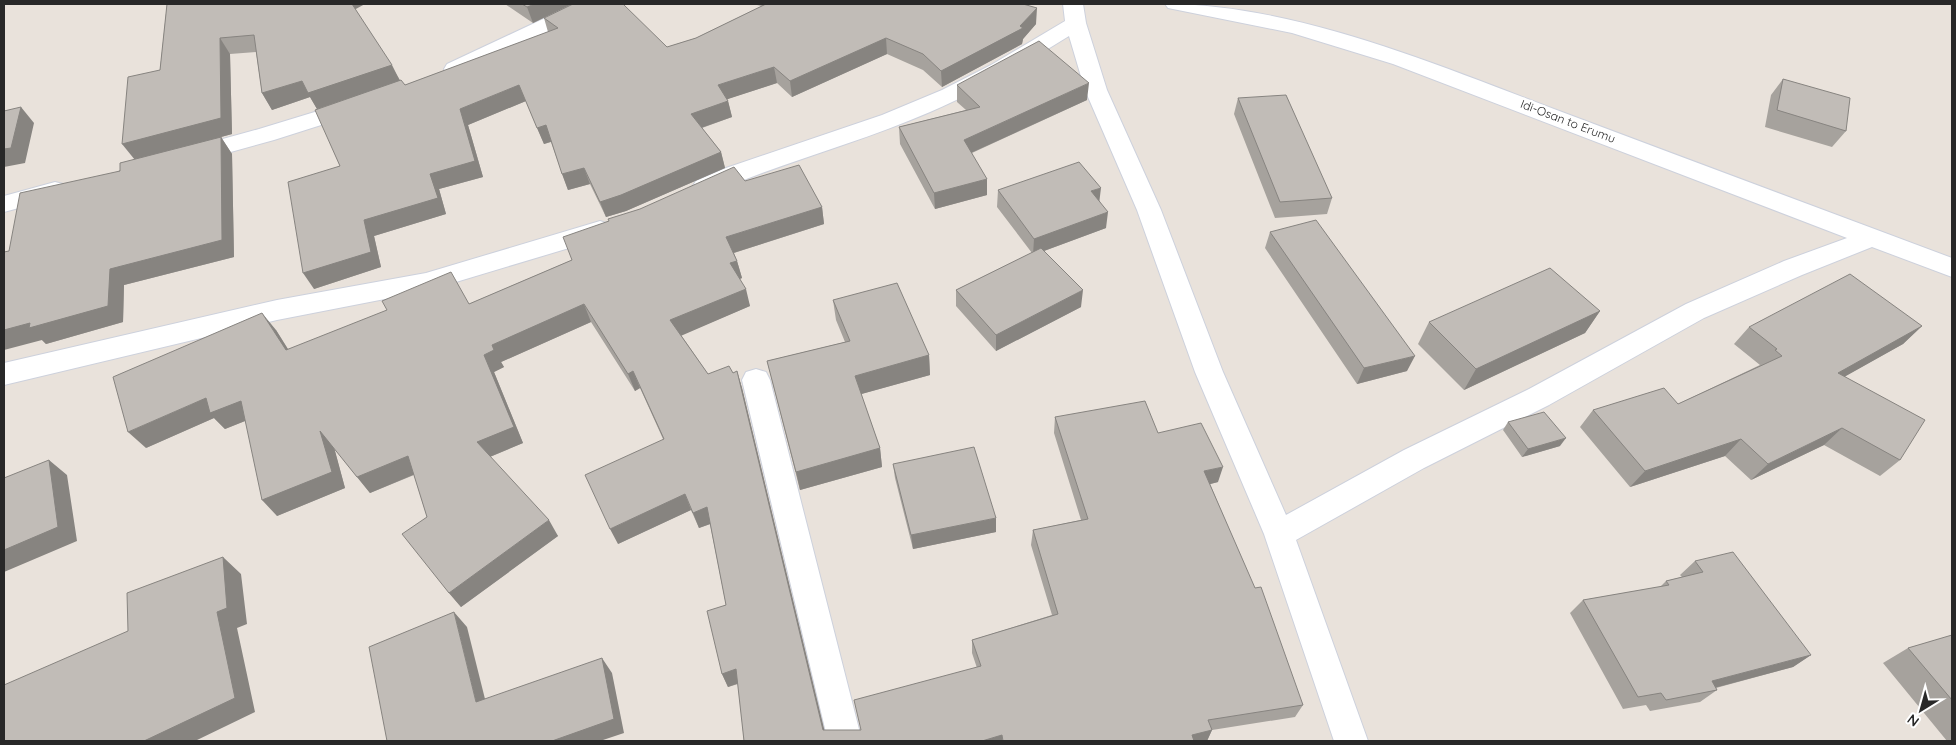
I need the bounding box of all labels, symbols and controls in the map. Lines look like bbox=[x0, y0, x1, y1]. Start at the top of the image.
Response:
street label: Idi-Osan to Erumu bbox=[1518, 96, 1618, 146]
north arrow bbox=[1896, 685, 1946, 735]
text: N bbox=[1904, 710, 1923, 731]

